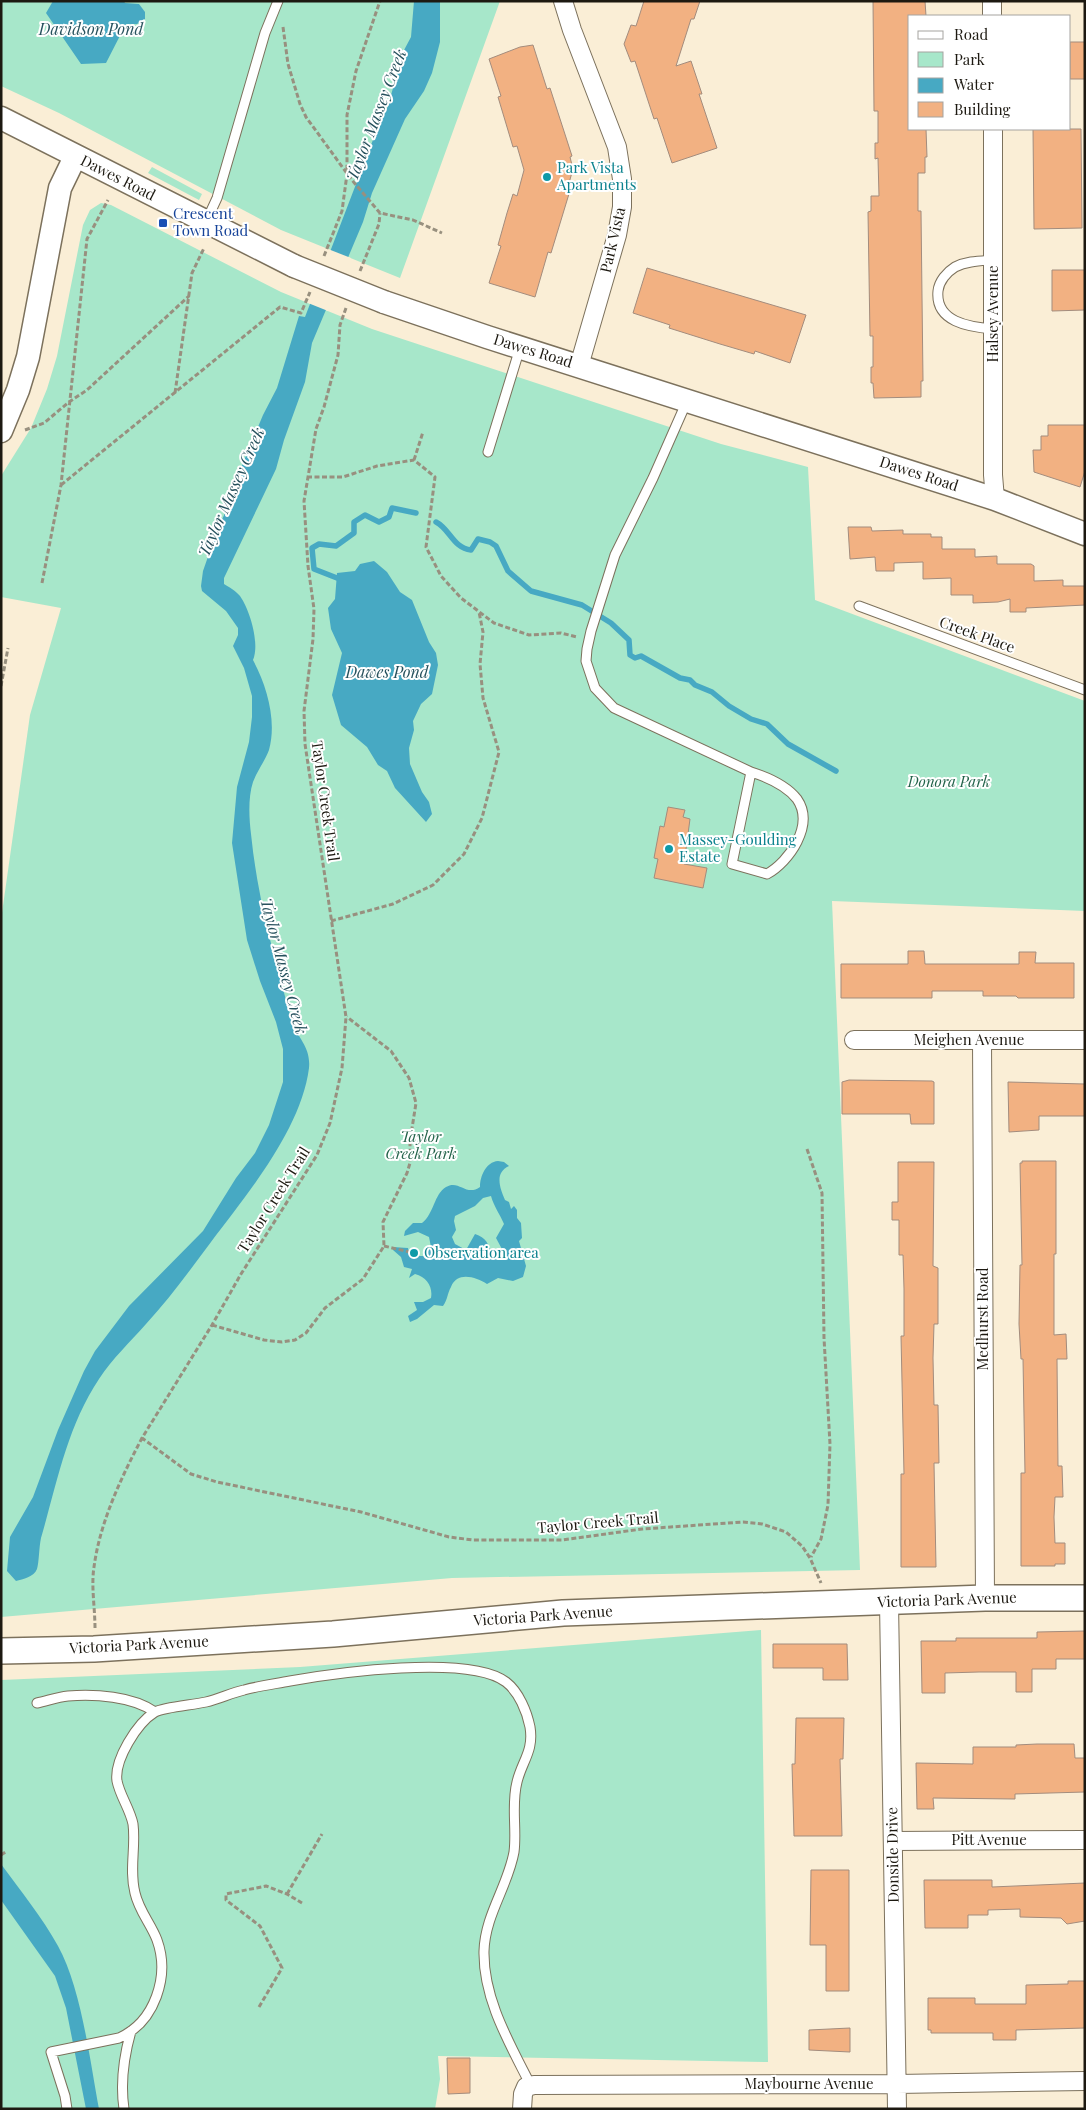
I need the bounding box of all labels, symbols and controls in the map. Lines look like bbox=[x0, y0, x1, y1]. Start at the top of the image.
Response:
legend bbox=[908, 15, 1071, 130]
water label: Davidson Pond bbox=[38, 18, 144, 39]
text: Road bbox=[954, 24, 988, 44]
water label: Taylor Massey Creek bbox=[341, 46, 410, 184]
text: Park bbox=[954, 49, 986, 69]
text: Water bbox=[953, 74, 994, 94]
text: Building bbox=[954, 99, 1011, 119]
street label: Dawes Road bbox=[77, 150, 160, 205]
place label: Park Vista Apartments bbox=[556, 157, 637, 194]
marker: Park Vista Apartments bbox=[541, 171, 553, 183]
place label: Crescent Town Road bbox=[173, 203, 248, 240]
street label: Park Vista bbox=[595, 205, 629, 275]
marker: Crescent Town Road bbox=[157, 217, 169, 229]
street label: Halsey Avenue bbox=[982, 265, 1002, 363]
street label: Dawes Road bbox=[491, 329, 576, 372]
water label: Taylor Massey Creek bbox=[193, 424, 269, 560]
street label: Dawes Road bbox=[877, 451, 962, 495]
street label: Creek Place bbox=[937, 611, 1018, 657]
water label: Dawes Pond bbox=[345, 661, 430, 682]
street label: Taylor Creek Trail bbox=[308, 739, 344, 862]
park label: Donora Park bbox=[907, 771, 991, 791]
place label: Massey-Goulding Estate bbox=[679, 829, 797, 866]
marker: Massey-Goulding Estate bbox=[663, 843, 675, 855]
water label: Taylor Massey Creek bbox=[256, 896, 313, 1036]
street label: Meighen Avenue bbox=[914, 1029, 1024, 1049]
park label: Taylor Creek Park bbox=[385, 1126, 457, 1163]
street label: Taylor Creek Trail bbox=[232, 1143, 314, 1256]
place label: Observation area bbox=[424, 1242, 539, 1262]
marker: Observation area bbox=[408, 1247, 420, 1259]
street label: Medhurst Road bbox=[972, 1267, 992, 1370]
street label: Taylor Creek Trail bbox=[536, 1507, 659, 1537]
street label: Victoria Park Avenue bbox=[876, 1587, 1017, 1611]
street label: Victoria Park Avenue bbox=[472, 1600, 613, 1630]
street label: Victoria Park Avenue bbox=[68, 1630, 209, 1658]
street label: Donside Drive bbox=[881, 1807, 903, 1903]
street label: Pitt Avenue bbox=[951, 1829, 1027, 1849]
street label: Maybourne Avenue bbox=[744, 2073, 874, 2093]

